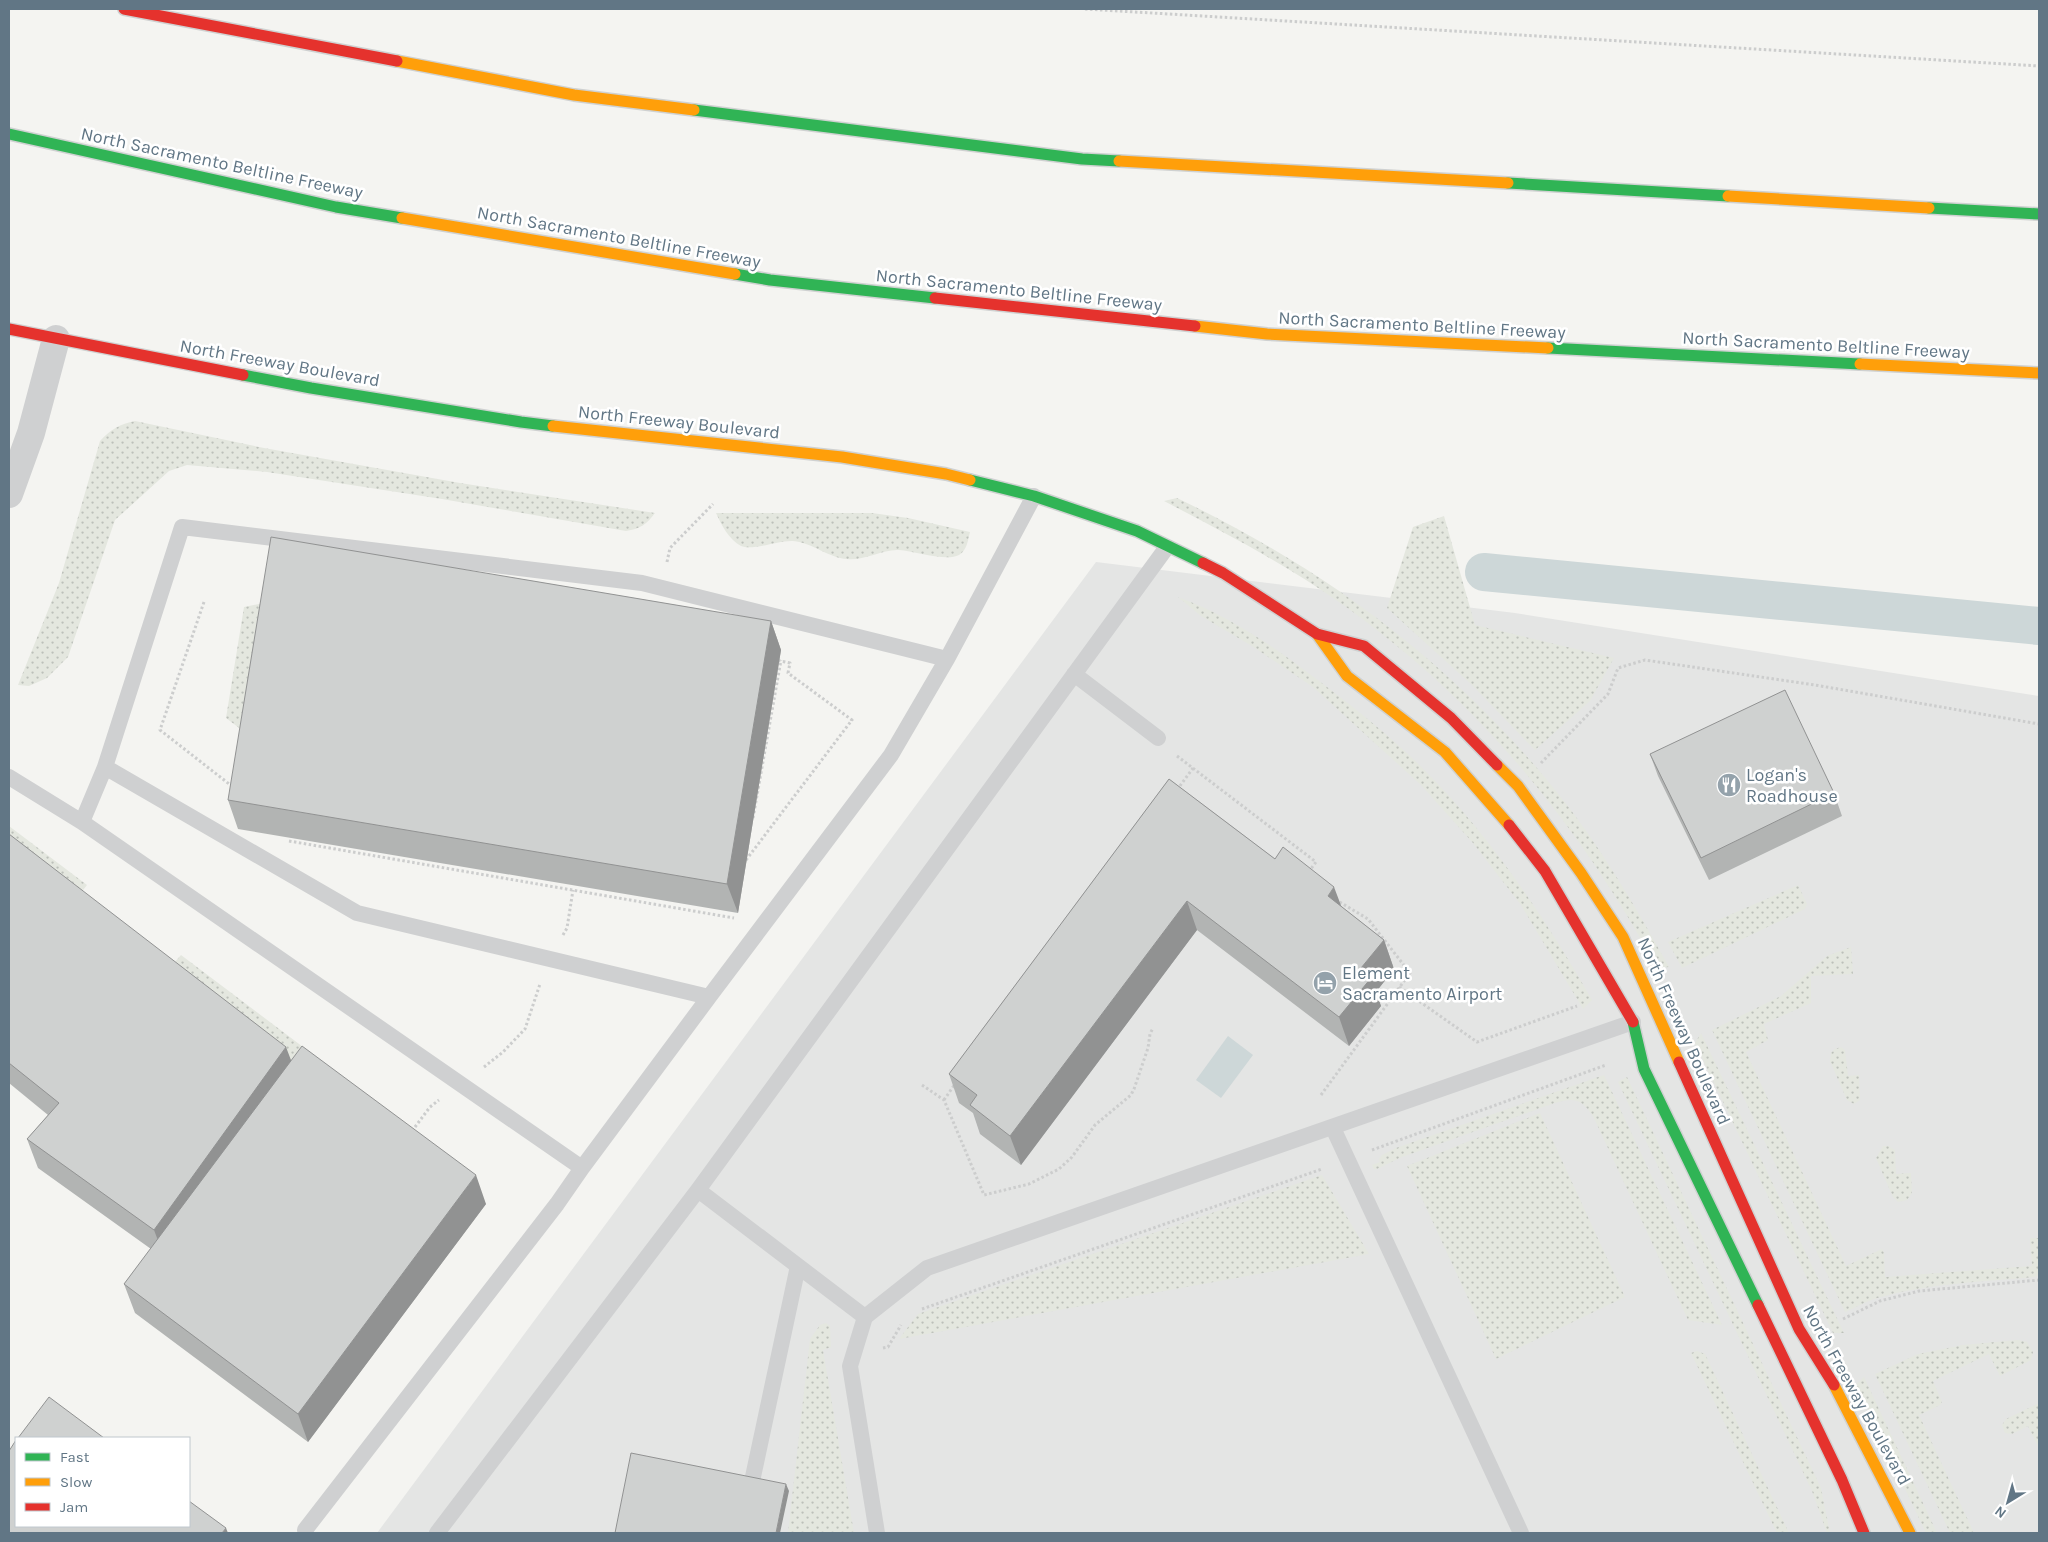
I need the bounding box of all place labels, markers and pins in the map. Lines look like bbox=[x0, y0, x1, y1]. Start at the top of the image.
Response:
place label: Logan's Roadhouse bbox=[1746, 764, 1838, 807]
restaurant icon: Logan's Roadhouse bbox=[1716, 772, 1742, 798]
place label: Element Sacramento Airport bbox=[1342, 962, 1502, 1005]
hotel icon: Element Sacramento Airport bbox=[1312, 970, 1338, 996]

